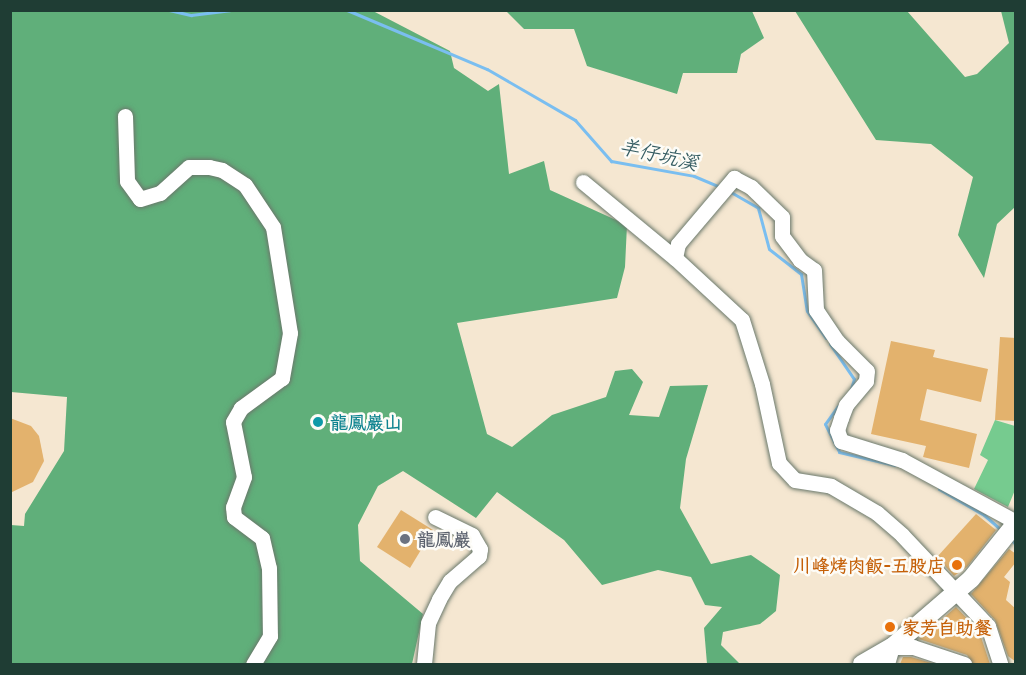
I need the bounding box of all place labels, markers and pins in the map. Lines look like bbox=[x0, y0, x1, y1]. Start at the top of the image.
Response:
place label: 龍鳳巖山 bbox=[330, 411, 402, 433]
marker: 龍鳳巖山 bbox=[311, 415, 325, 429]
place label: 龍鳳巖 bbox=[417, 528, 471, 550]
marker: 龍鳳巖 bbox=[398, 532, 412, 546]
place label: 川峰烤肉飯-五股店 bbox=[793, 554, 945, 576]
marker: 川峰烤肉飯-五股店 bbox=[950, 558, 964, 572]
place label: 家芳自助餐 bbox=[902, 616, 992, 638]
marker: 家芳自助餐 bbox=[883, 620, 897, 634]

